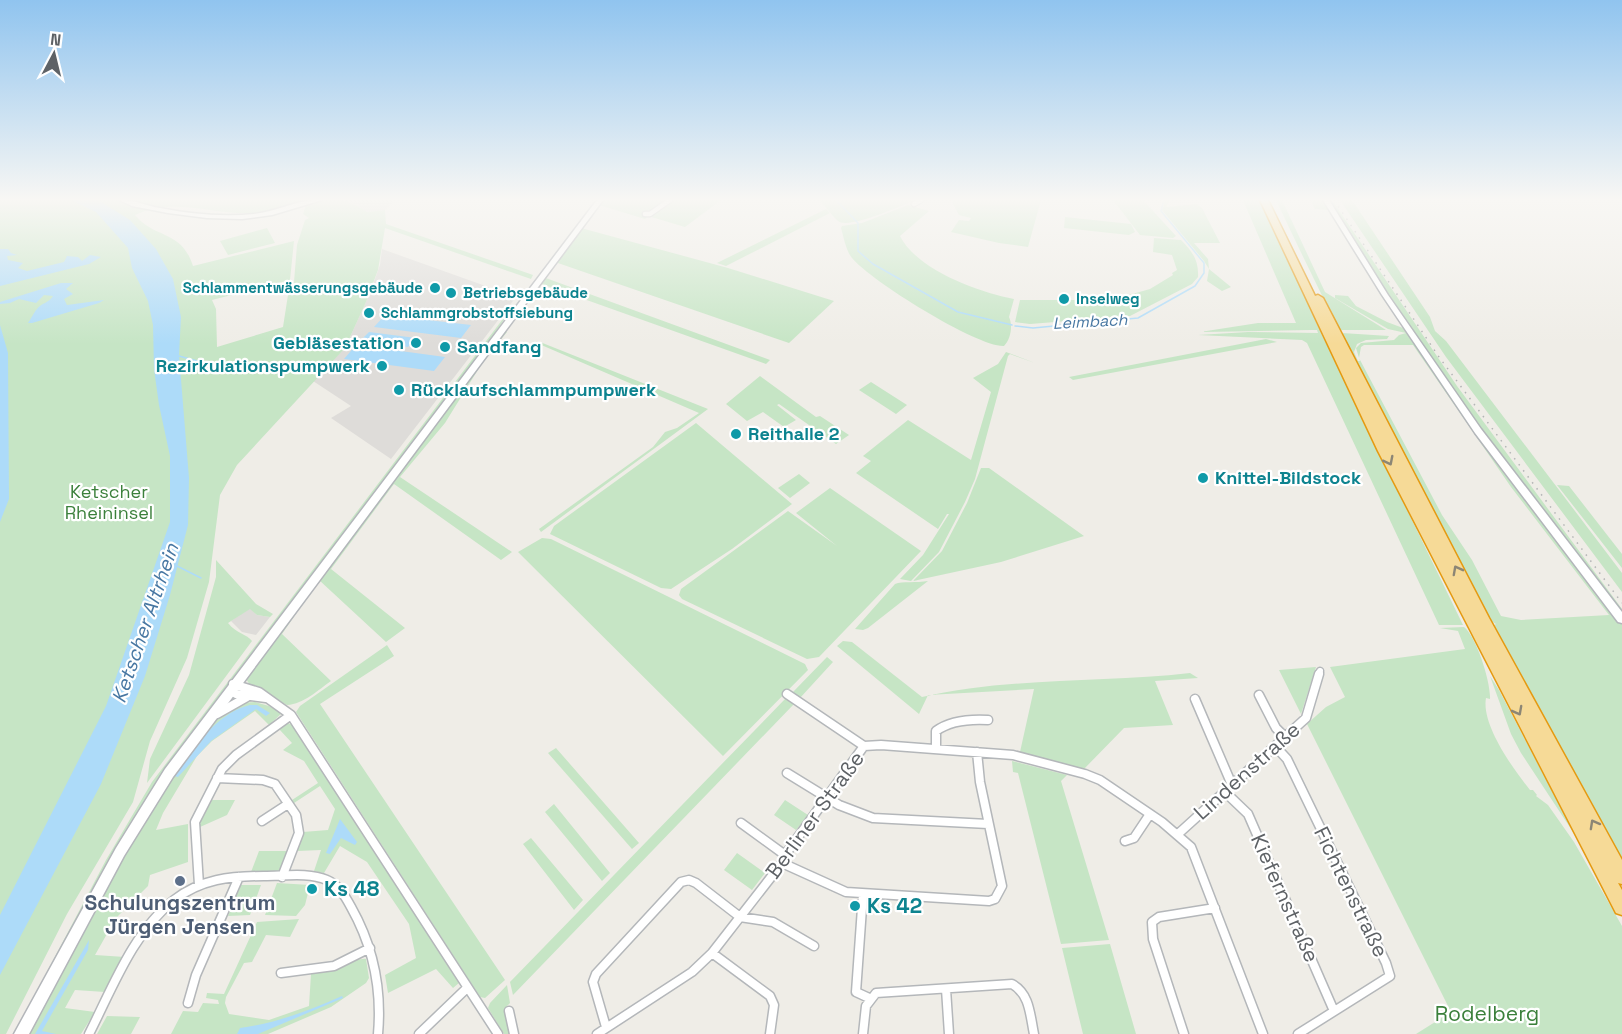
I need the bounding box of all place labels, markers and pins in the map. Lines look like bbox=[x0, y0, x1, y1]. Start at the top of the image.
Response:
place label: Schlammentwässerungsgebäude bbox=[183, 278, 423, 297]
marker: Schlammentwässerungsgebäude bbox=[428, 281, 442, 295]
place label: Betriebsgebäude bbox=[463, 283, 588, 302]
marker: Betriebsgebäude bbox=[444, 286, 458, 300]
place label: Inselweg bbox=[1076, 289, 1140, 308]
marker: Inselweg bbox=[1057, 292, 1071, 306]
place label: Schlammgrobstoffsiebung bbox=[381, 303, 573, 322]
marker: Schlammgrobstoffsiebung bbox=[362, 306, 376, 320]
place label: Gebläsestation bbox=[273, 331, 404, 354]
place label: Sandfang bbox=[457, 335, 542, 358]
marker: Gebläsestation bbox=[409, 336, 423, 350]
marker: Sandfang bbox=[438, 340, 452, 354]
place label: Rezirkulationspumpwerk bbox=[156, 354, 370, 377]
marker: Rezirkulationspumpwerk bbox=[375, 359, 389, 373]
place label: Rücklaufschlammpumpwerk bbox=[411, 378, 656, 401]
marker: Rücklaufschlammpumpwerk bbox=[392, 383, 406, 397]
place label: Reithalle 2 bbox=[748, 422, 840, 445]
marker: Reithalle 2 bbox=[729, 427, 743, 441]
place label: Knittel-Bildstock bbox=[1215, 466, 1361, 489]
marker: Knittel-Bildstock bbox=[1196, 471, 1210, 485]
marker: Schulungszentrum Jürgen Jensen bbox=[173, 874, 187, 888]
place label: Ks 48 bbox=[324, 875, 380, 902]
marker: Ks 48 bbox=[305, 882, 319, 896]
place label: Schulungszentrum Jürgen Jensen bbox=[85, 889, 275, 940]
place label: Ks 42 bbox=[867, 892, 922, 919]
marker: Ks 42 bbox=[848, 899, 862, 913]

